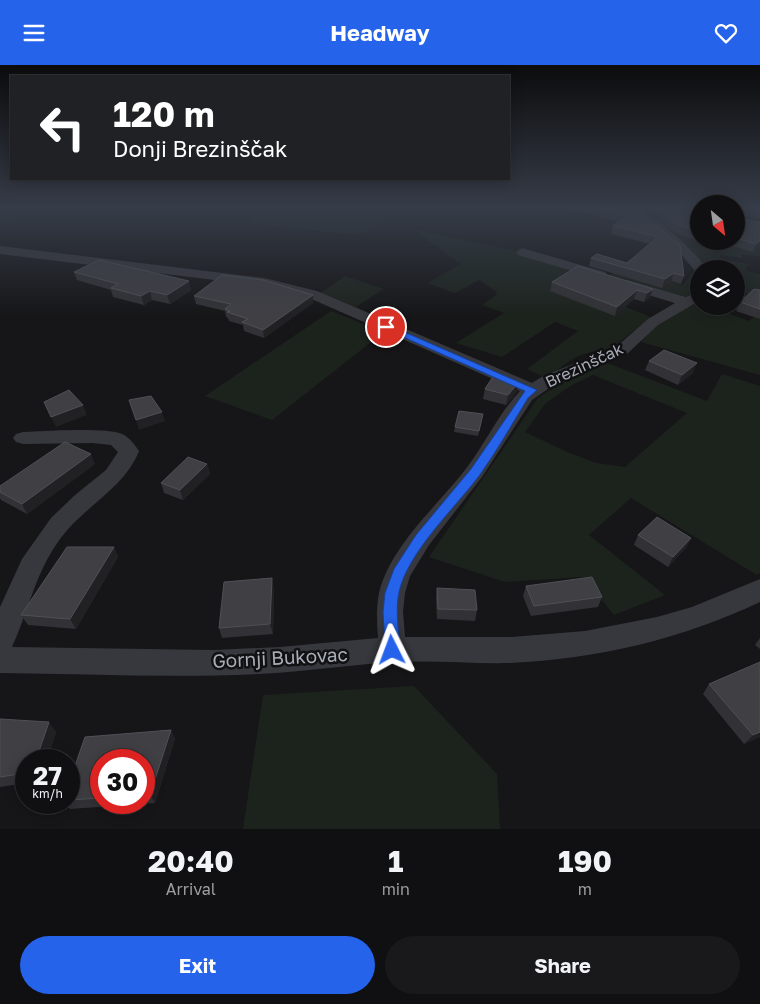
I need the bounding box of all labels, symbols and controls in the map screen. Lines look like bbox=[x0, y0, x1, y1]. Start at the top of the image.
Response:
icon: menu bbox=[20, 19, 48, 47]
text: Headway bbox=[330, 19, 430, 46]
icon: heart bbox=[712, 19, 740, 47]
text: 120 m bbox=[113, 93, 215, 135]
icon: left bbox=[30, 95, 95, 160]
text: Donji Brezinščak bbox=[113, 135, 287, 162]
north arrow bbox=[690, 195, 745, 250]
map controls bbox=[690, 195, 745, 315]
button: layers bbox=[690, 260, 745, 315]
pin bbox=[365, 306, 407, 348]
icon: arrive bbox=[372, 313, 400, 341]
street label: Brezinščak bbox=[542, 338, 626, 392]
position arrow bbox=[365, 623, 417, 675]
street label: Gornji Bukovac bbox=[212, 642, 348, 672]
speed limit sign: 30 bbox=[90, 749, 155, 814]
text: 27 bbox=[33, 760, 62, 791]
text: km/h bbox=[32, 786, 63, 801]
text: 20:40 bbox=[148, 843, 234, 879]
text: 1 bbox=[388, 843, 404, 879]
text: 190 bbox=[558, 843, 612, 879]
text: Arrival bbox=[166, 879, 216, 899]
text: min bbox=[382, 879, 410, 899]
text: m bbox=[578, 879, 592, 899]
button: Exit bbox=[20, 936, 375, 994]
button: Share bbox=[385, 936, 740, 994]

